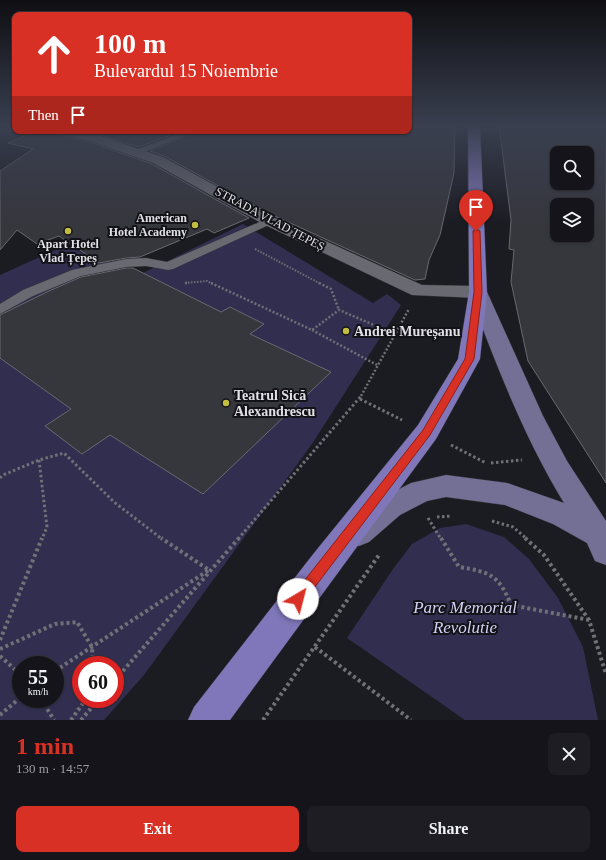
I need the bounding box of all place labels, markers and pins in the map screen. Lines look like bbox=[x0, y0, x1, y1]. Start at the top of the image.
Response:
pin bbox=[459, 190, 493, 231]
place label: American Hotel Academy bbox=[109, 211, 187, 239]
marker: American Hotel Academy bbox=[190, 220, 200, 230]
marker: Apart Hotel Vlad Țepeș bbox=[63, 226, 73, 236]
place label: Apart Hotel Vlad Țepeș bbox=[37, 237, 99, 266]
place label: Andrei Mureșanu bbox=[354, 324, 461, 340]
marker: Andrei Mureșanu bbox=[341, 326, 351, 336]
place label: Teatrul Sică Alexandrescu bbox=[234, 388, 316, 419]
marker: Teatrul Sică Alexandrescu bbox=[221, 398, 231, 408]

